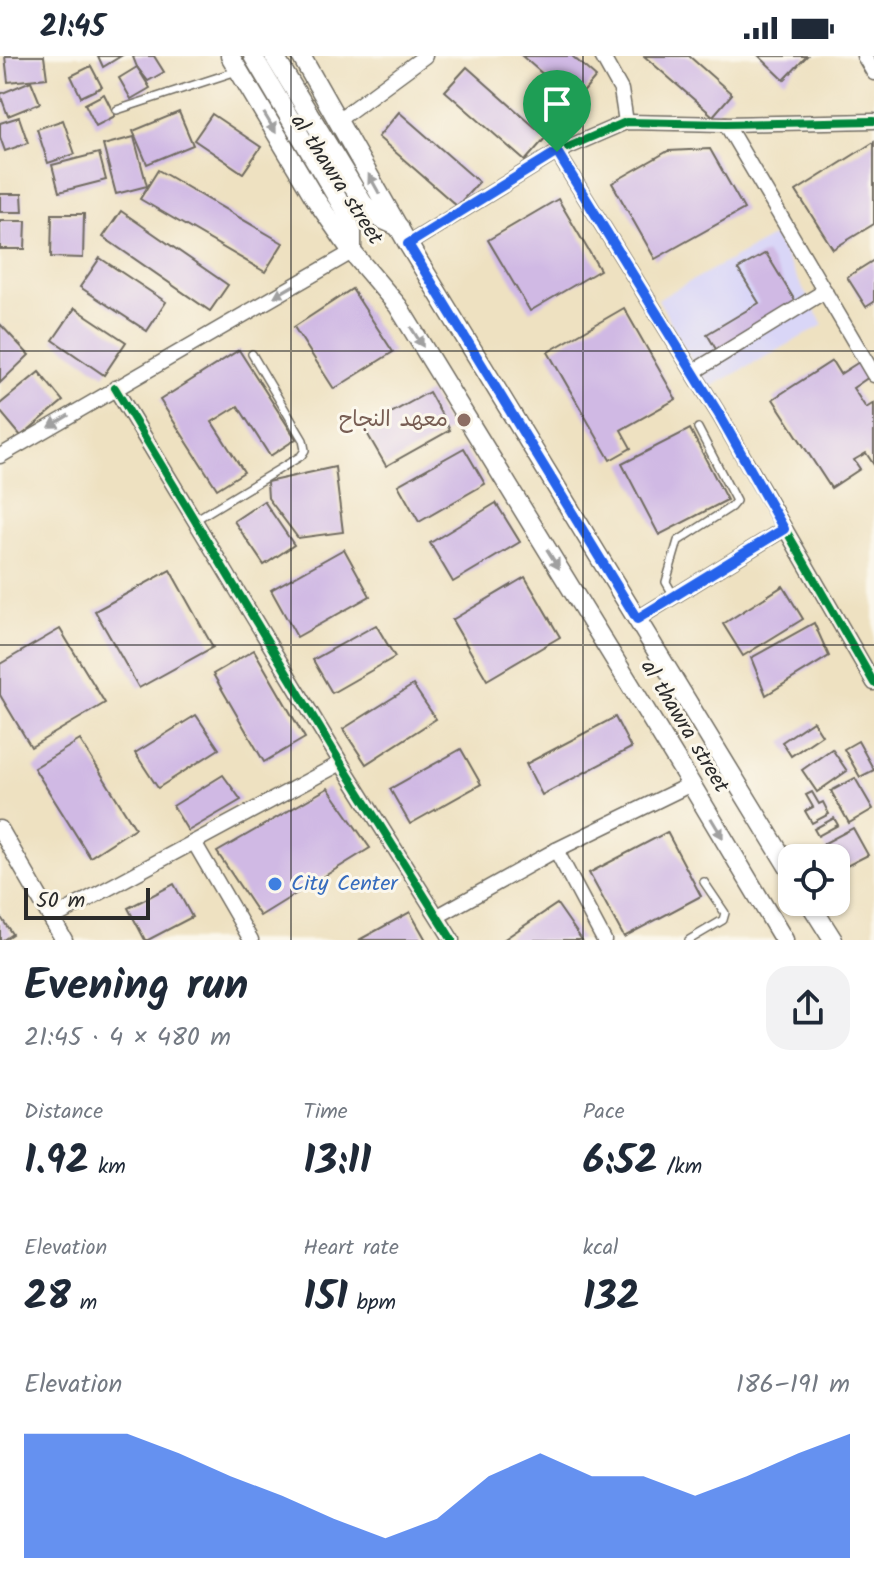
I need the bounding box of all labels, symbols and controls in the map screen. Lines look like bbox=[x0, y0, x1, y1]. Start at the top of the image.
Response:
text: 21:45 bbox=[40, 4, 105, 52]
pin bbox=[523, 70, 591, 152]
icon: arrive bbox=[535, 82, 579, 126]
street label: al thawra street bbox=[281, 108, 392, 253]
one-way arrow bbox=[263, 112, 277, 134]
one-way arrow bbox=[367, 173, 381, 195]
one-way arrow bbox=[273, 284, 295, 298]
one-way arrow bbox=[409, 326, 423, 348]
place label: معهد النجاح bbox=[339, 403, 448, 438]
marker: معهد النجاح bbox=[455, 411, 473, 429]
one-way arrow bbox=[48, 414, 70, 428]
one-way arrow bbox=[545, 548, 559, 570]
street label: al thawra street bbox=[630, 654, 738, 801]
one-way arrow bbox=[710, 817, 724, 839]
map controls bbox=[778, 844, 850, 916]
button: locate bbox=[778, 844, 850, 916]
place label: City Center bbox=[291, 867, 399, 902]
marker: City Center bbox=[266, 875, 284, 893]
scale bar bbox=[24, 884, 150, 920]
text: 50 m bbox=[36, 884, 85, 919]
text: Evening run bbox=[24, 952, 248, 1022]
button: share bbox=[766, 966, 850, 1050]
text: 21:45 · 4 × 480 m bbox=[24, 1017, 231, 1059]
text: Distance bbox=[24, 1095, 103, 1130]
text: Time bbox=[303, 1095, 348, 1130]
text: Pace bbox=[583, 1095, 625, 1130]
text: 1.92 bbox=[24, 1130, 89, 1194]
text: 13:11 bbox=[303, 1130, 371, 1194]
text: 6:52 bbox=[583, 1130, 658, 1194]
text: km bbox=[89, 1150, 126, 1185]
text: /km bbox=[658, 1150, 702, 1185]
text: Elevation bbox=[24, 1231, 107, 1266]
text: Heart rate bbox=[303, 1231, 399, 1266]
text: kcal bbox=[583, 1231, 618, 1266]
text: 28 bbox=[24, 1266, 71, 1330]
text: 151 bbox=[303, 1266, 348, 1330]
text: 132 bbox=[583, 1266, 640, 1330]
text: m bbox=[71, 1286, 97, 1321]
text: bpm bbox=[348, 1286, 396, 1321]
text: Elevation bbox=[24, 1364, 122, 1406]
text: 186–191 m bbox=[736, 1364, 850, 1406]

